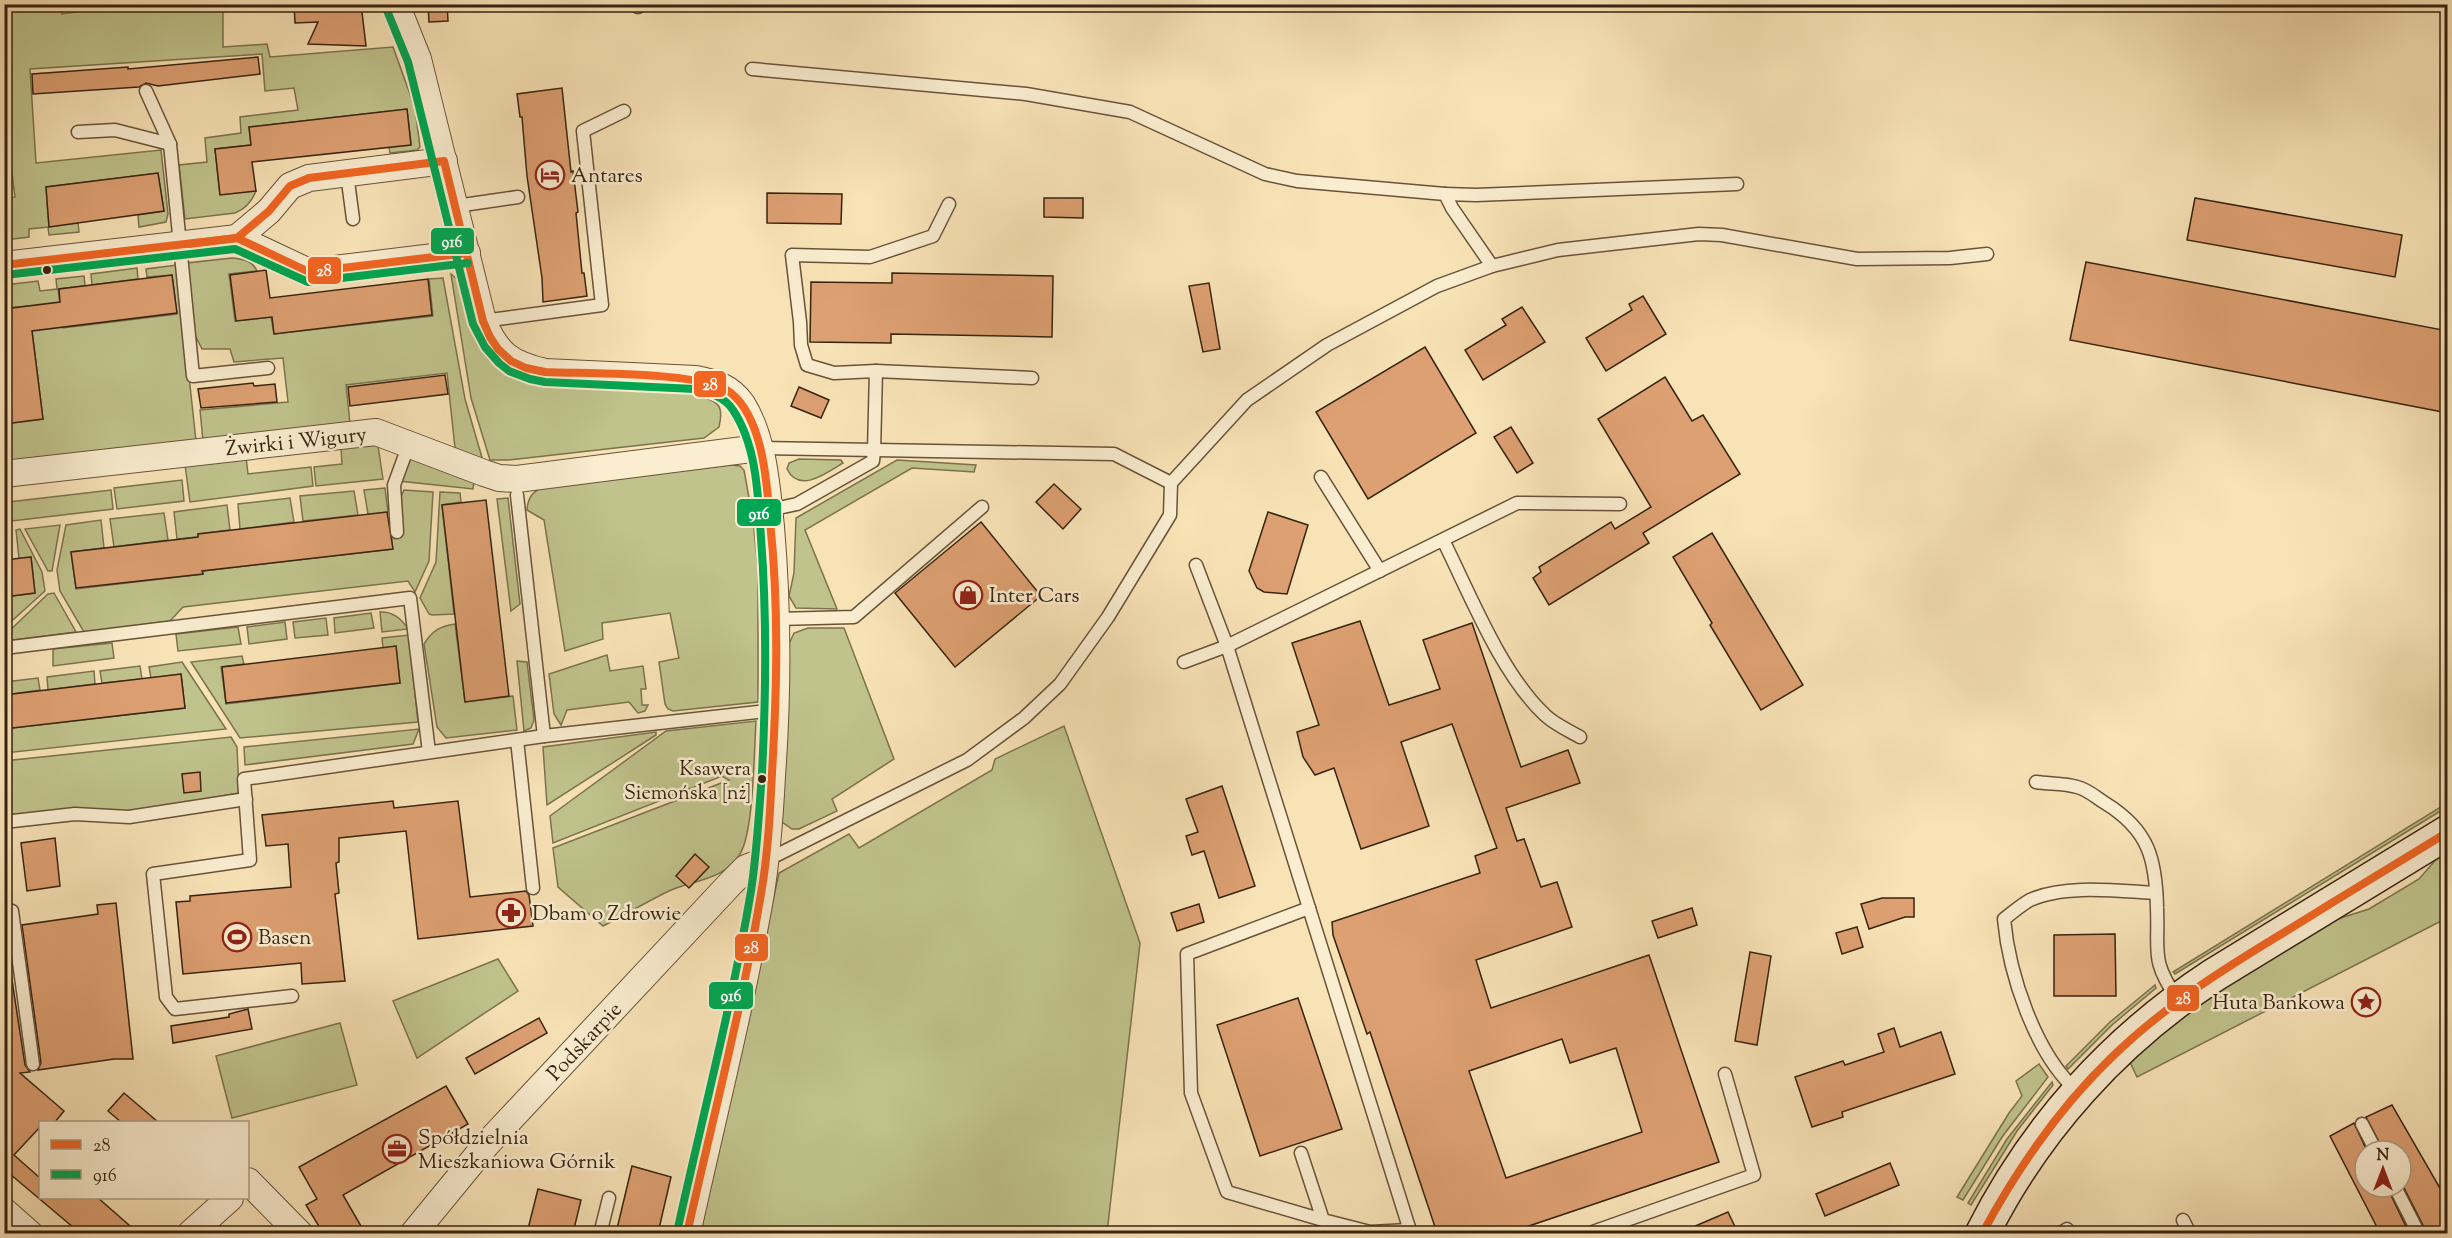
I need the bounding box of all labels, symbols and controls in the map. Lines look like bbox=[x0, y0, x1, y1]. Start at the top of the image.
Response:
hotel icon: Antares bbox=[534, 159, 566, 191]
place label: Antares bbox=[571, 162, 643, 192]
line badge: 916 bbox=[430, 227, 475, 255]
text: 916 bbox=[441, 232, 463, 255]
line badge: 28 bbox=[307, 256, 342, 285]
text: 28 bbox=[316, 261, 332, 284]
unlabelled marker bbox=[41, 264, 53, 276]
line badge: 28 bbox=[693, 370, 727, 398]
text: 28 bbox=[702, 375, 718, 398]
street label: Żwirki i Wigury bbox=[224, 421, 369, 465]
line badge: 916 bbox=[736, 498, 782, 527]
text: 916 bbox=[748, 504, 770, 527]
shop icon: Inter Cars bbox=[952, 579, 984, 611]
place label: Inter Cars bbox=[989, 582, 1080, 612]
place label: Ksawera Siemońska [nż] bbox=[624, 756, 751, 809]
marker: Ksawera Siemońska [nż] bbox=[756, 773, 768, 785]
pharmacy icon: Dbam o Zdrowie bbox=[495, 897, 527, 929]
place label: Dbam o Zdrowie bbox=[532, 900, 681, 930]
sports icon: Basen bbox=[221, 921, 253, 953]
place label: Basen bbox=[258, 924, 311, 954]
line badge: 28 bbox=[734, 933, 769, 962]
text: 28 bbox=[743, 938, 759, 961]
line badge: 916 bbox=[708, 981, 754, 1010]
line badge: 28 bbox=[2166, 984, 2200, 1012]
text: 916 bbox=[720, 986, 742, 1009]
place icon: Huta Bankowa bbox=[2350, 986, 2382, 1018]
text: 28 bbox=[2175, 989, 2191, 1012]
place label: Huta Bankowa bbox=[2212, 989, 2345, 1019]
street label: Podskarpie bbox=[541, 996, 630, 1089]
legend bbox=[39, 1121, 249, 1199]
place label: Spółdzielnia Mieszkaniowa Górnik bbox=[418, 1124, 616, 1178]
office icon: Spółdzielnia Mieszkaniowa Górnik bbox=[381, 1133, 413, 1165]
text: 28 bbox=[93, 1134, 110, 1160]
north arrow bbox=[2353, 1139, 2413, 1199]
text: N bbox=[2377, 1145, 2390, 1168]
text: 916 bbox=[93, 1164, 117, 1190]

